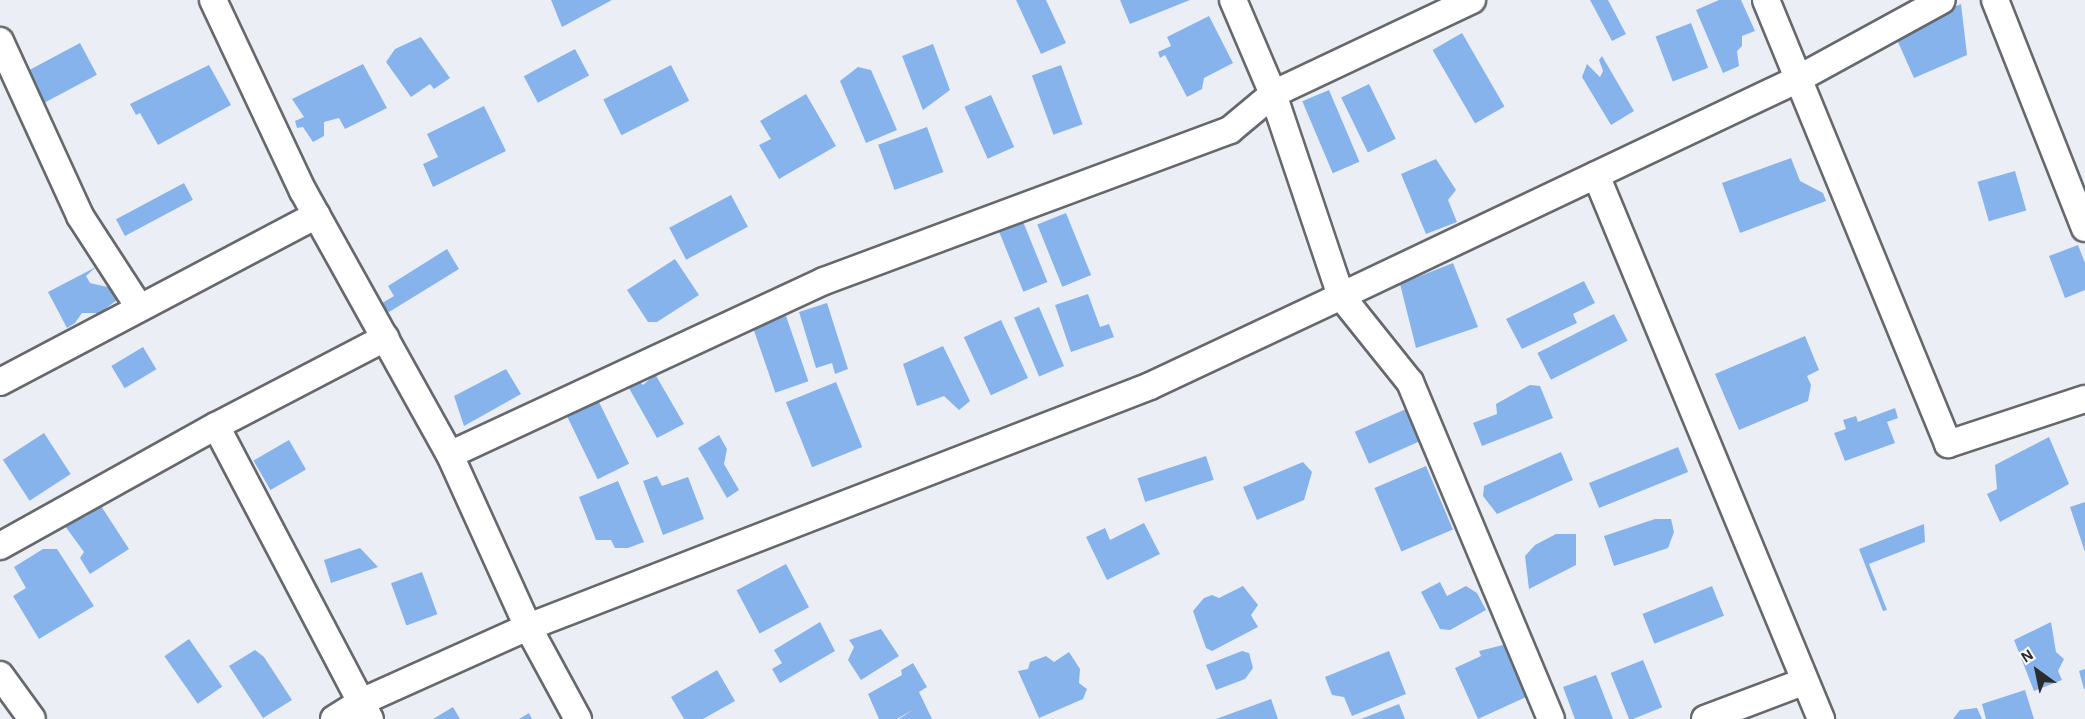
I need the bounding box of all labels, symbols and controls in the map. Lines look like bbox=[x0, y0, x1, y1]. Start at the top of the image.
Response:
north arrow bbox=[2007, 641, 2067, 701]
text: N bbox=[2018, 646, 2036, 666]

